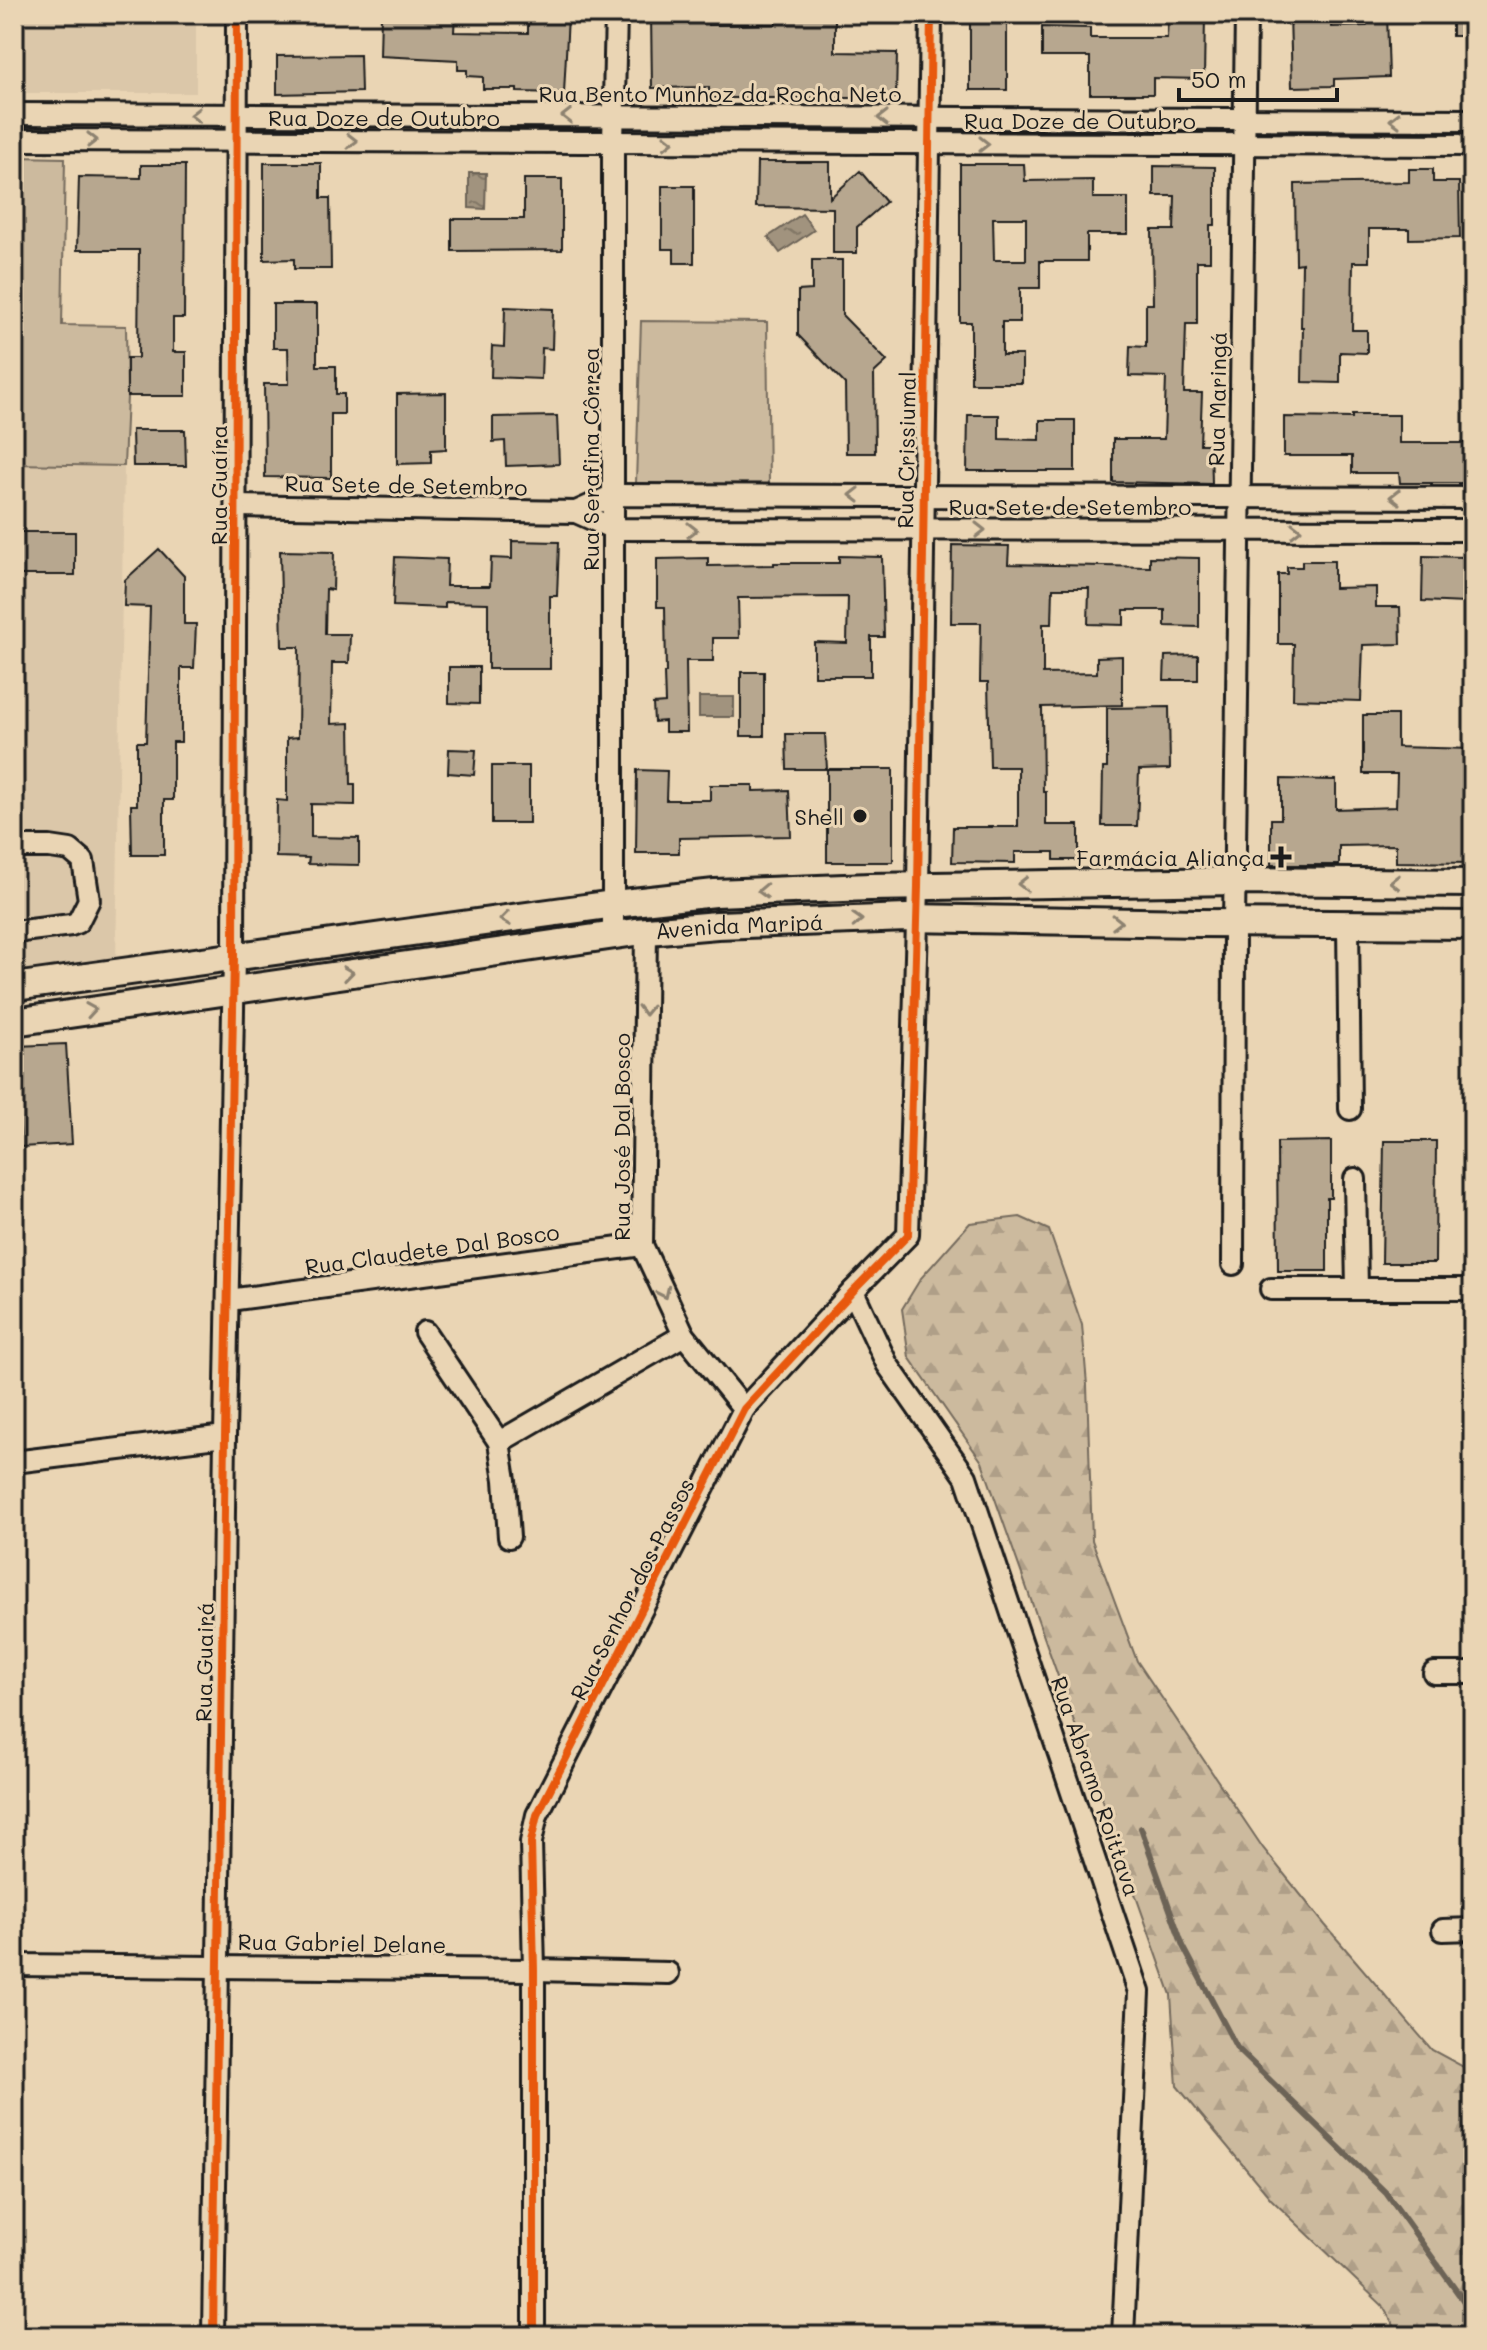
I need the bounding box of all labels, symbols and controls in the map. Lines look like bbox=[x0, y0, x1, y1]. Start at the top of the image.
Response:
scale bar bbox=[1179, 52, 1337, 102]
text: 50 m bbox=[1191, 63, 1247, 94]
street label: Rua Bento Munhoz da Rocha Neto bbox=[538, 79, 902, 108]
street label: Rua Doze de Outubro bbox=[268, 103, 500, 132]
one-way arrow bbox=[188, 106, 201, 124]
street label: Rua Doze de Outubro bbox=[964, 106, 1196, 135]
one-way arrow bbox=[560, 107, 573, 125]
one-way arrow bbox=[876, 109, 889, 127]
one-way arrow bbox=[1388, 111, 1401, 129]
one-way arrow bbox=[86, 131, 99, 149]
one-way arrow bbox=[346, 132, 359, 150]
one-way arrow bbox=[662, 133, 675, 151]
one-way arrow bbox=[978, 135, 991, 153]
street label: Rua Maringá bbox=[1201, 331, 1233, 467]
street label: Rua Serafina Côrrea bbox=[576, 347, 605, 571]
street label: Rua Crissiumal bbox=[890, 371, 922, 529]
street label: Rua Guaíra bbox=[204, 425, 233, 545]
street label: Rua Sete de Setembro bbox=[284, 468, 528, 502]
one-way arrow bbox=[848, 486, 861, 504]
one-way arrow bbox=[1388, 488, 1401, 506]
street label: Rua Sete de Setembro bbox=[949, 492, 1191, 521]
one-way arrow bbox=[686, 521, 699, 539]
one-way arrow bbox=[974, 521, 987, 539]
one-way arrow bbox=[1290, 521, 1303, 539]
place label: Shell bbox=[795, 802, 844, 831]
marker: Shell bbox=[851, 807, 869, 825]
place label: Farmácia Aliança bbox=[1076, 843, 1265, 872]
marker: Farmácia Aliança bbox=[1272, 848, 1290, 866]
one-way arrow bbox=[1388, 873, 1401, 891]
one-way arrow bbox=[1016, 876, 1029, 893]
one-way arrow bbox=[756, 882, 769, 899]
street label: Avenida Maripá bbox=[654, 907, 824, 945]
one-way arrow bbox=[498, 910, 512, 927]
one-way arrow bbox=[851, 911, 864, 929]
one-way arrow bbox=[1111, 913, 1124, 931]
one-way arrow bbox=[342, 965, 355, 982]
one-way arrow bbox=[84, 1002, 98, 1019]
one-way arrow bbox=[636, 1004, 654, 1017]
street label: Rua José Dal Bosco bbox=[607, 1033, 636, 1241]
street label: Rua Claudete Dal Bosco bbox=[303, 1217, 561, 1281]
one-way arrow bbox=[654, 1284, 670, 1299]
street label: Rua Senhor dos Passos bbox=[563, 1473, 701, 1705]
street label: Rua Guairá bbox=[188, 1602, 220, 1722]
street label: Rua Abramo Roittava bbox=[1045, 1672, 1147, 1900]
street label: Rua Gabriel Delane bbox=[237, 1927, 447, 1959]

